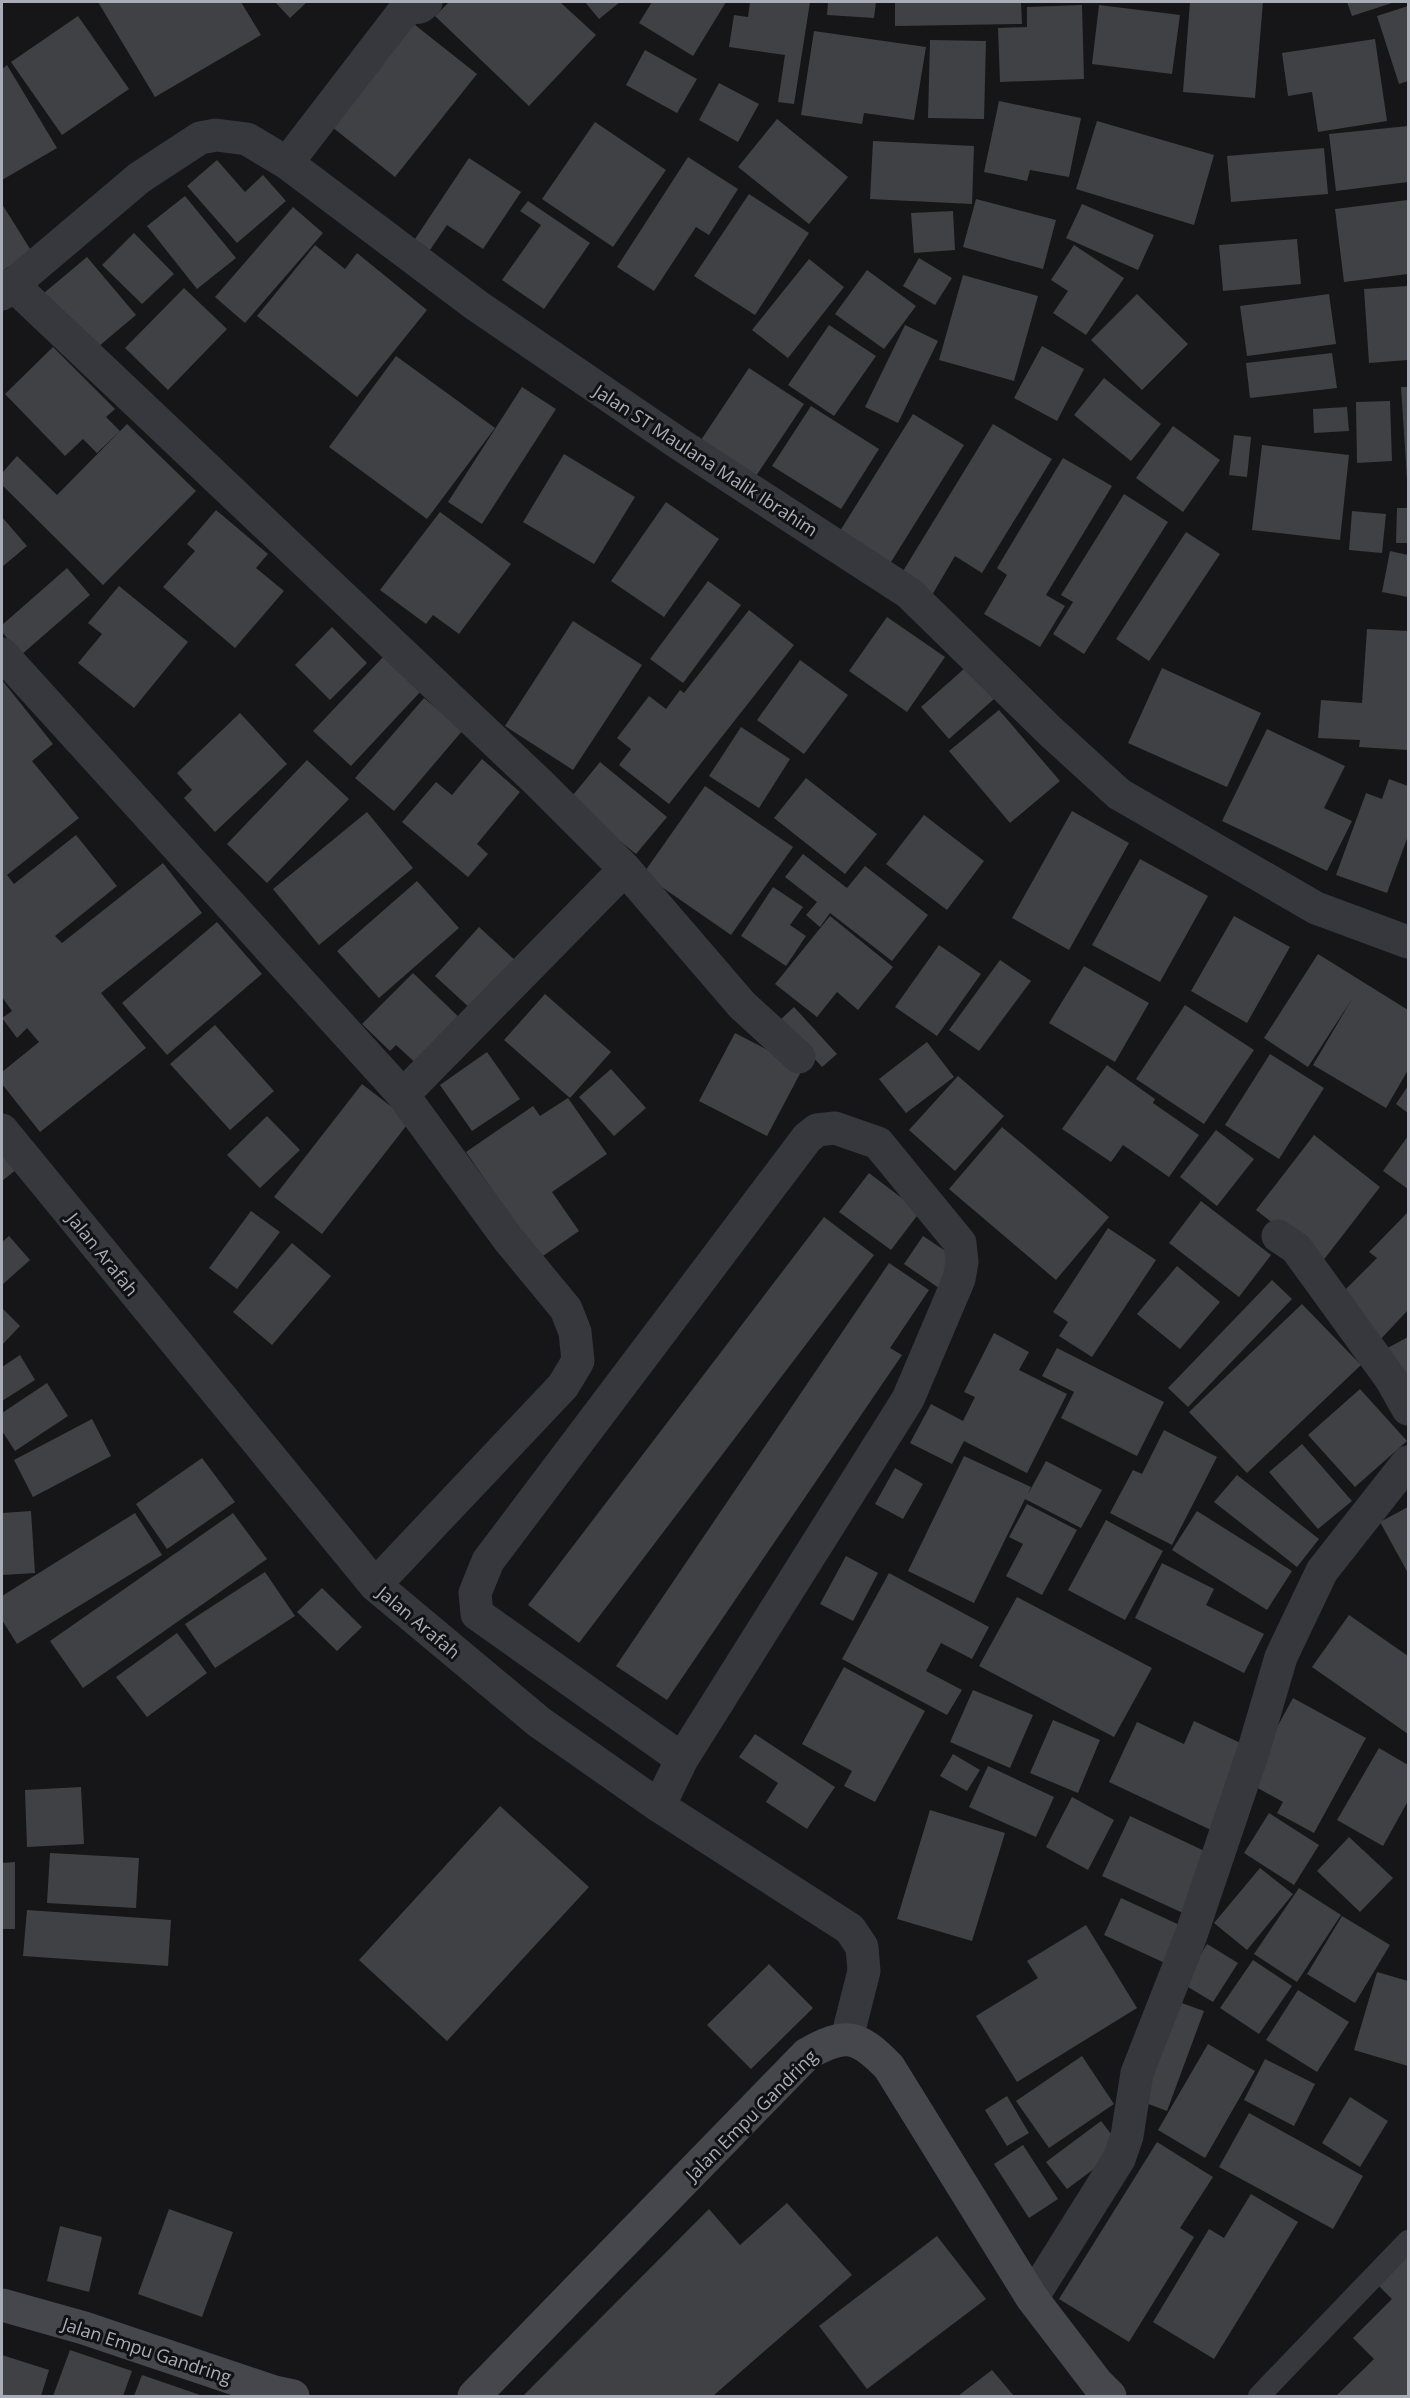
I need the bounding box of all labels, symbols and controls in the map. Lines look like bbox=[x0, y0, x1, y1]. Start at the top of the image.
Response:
street label: Jalan ST Maulana Malik Ibrahim bbox=[588, 377, 822, 541]
street label: Jalan Arafah bbox=[61, 1206, 144, 1301]
street label: Jalan Arafah bbox=[371, 1579, 465, 1664]
street label: Jalan Empu Gandring bbox=[679, 2044, 822, 2187]
street label: Jalan Empu Gandring bbox=[58, 2311, 235, 2389]

